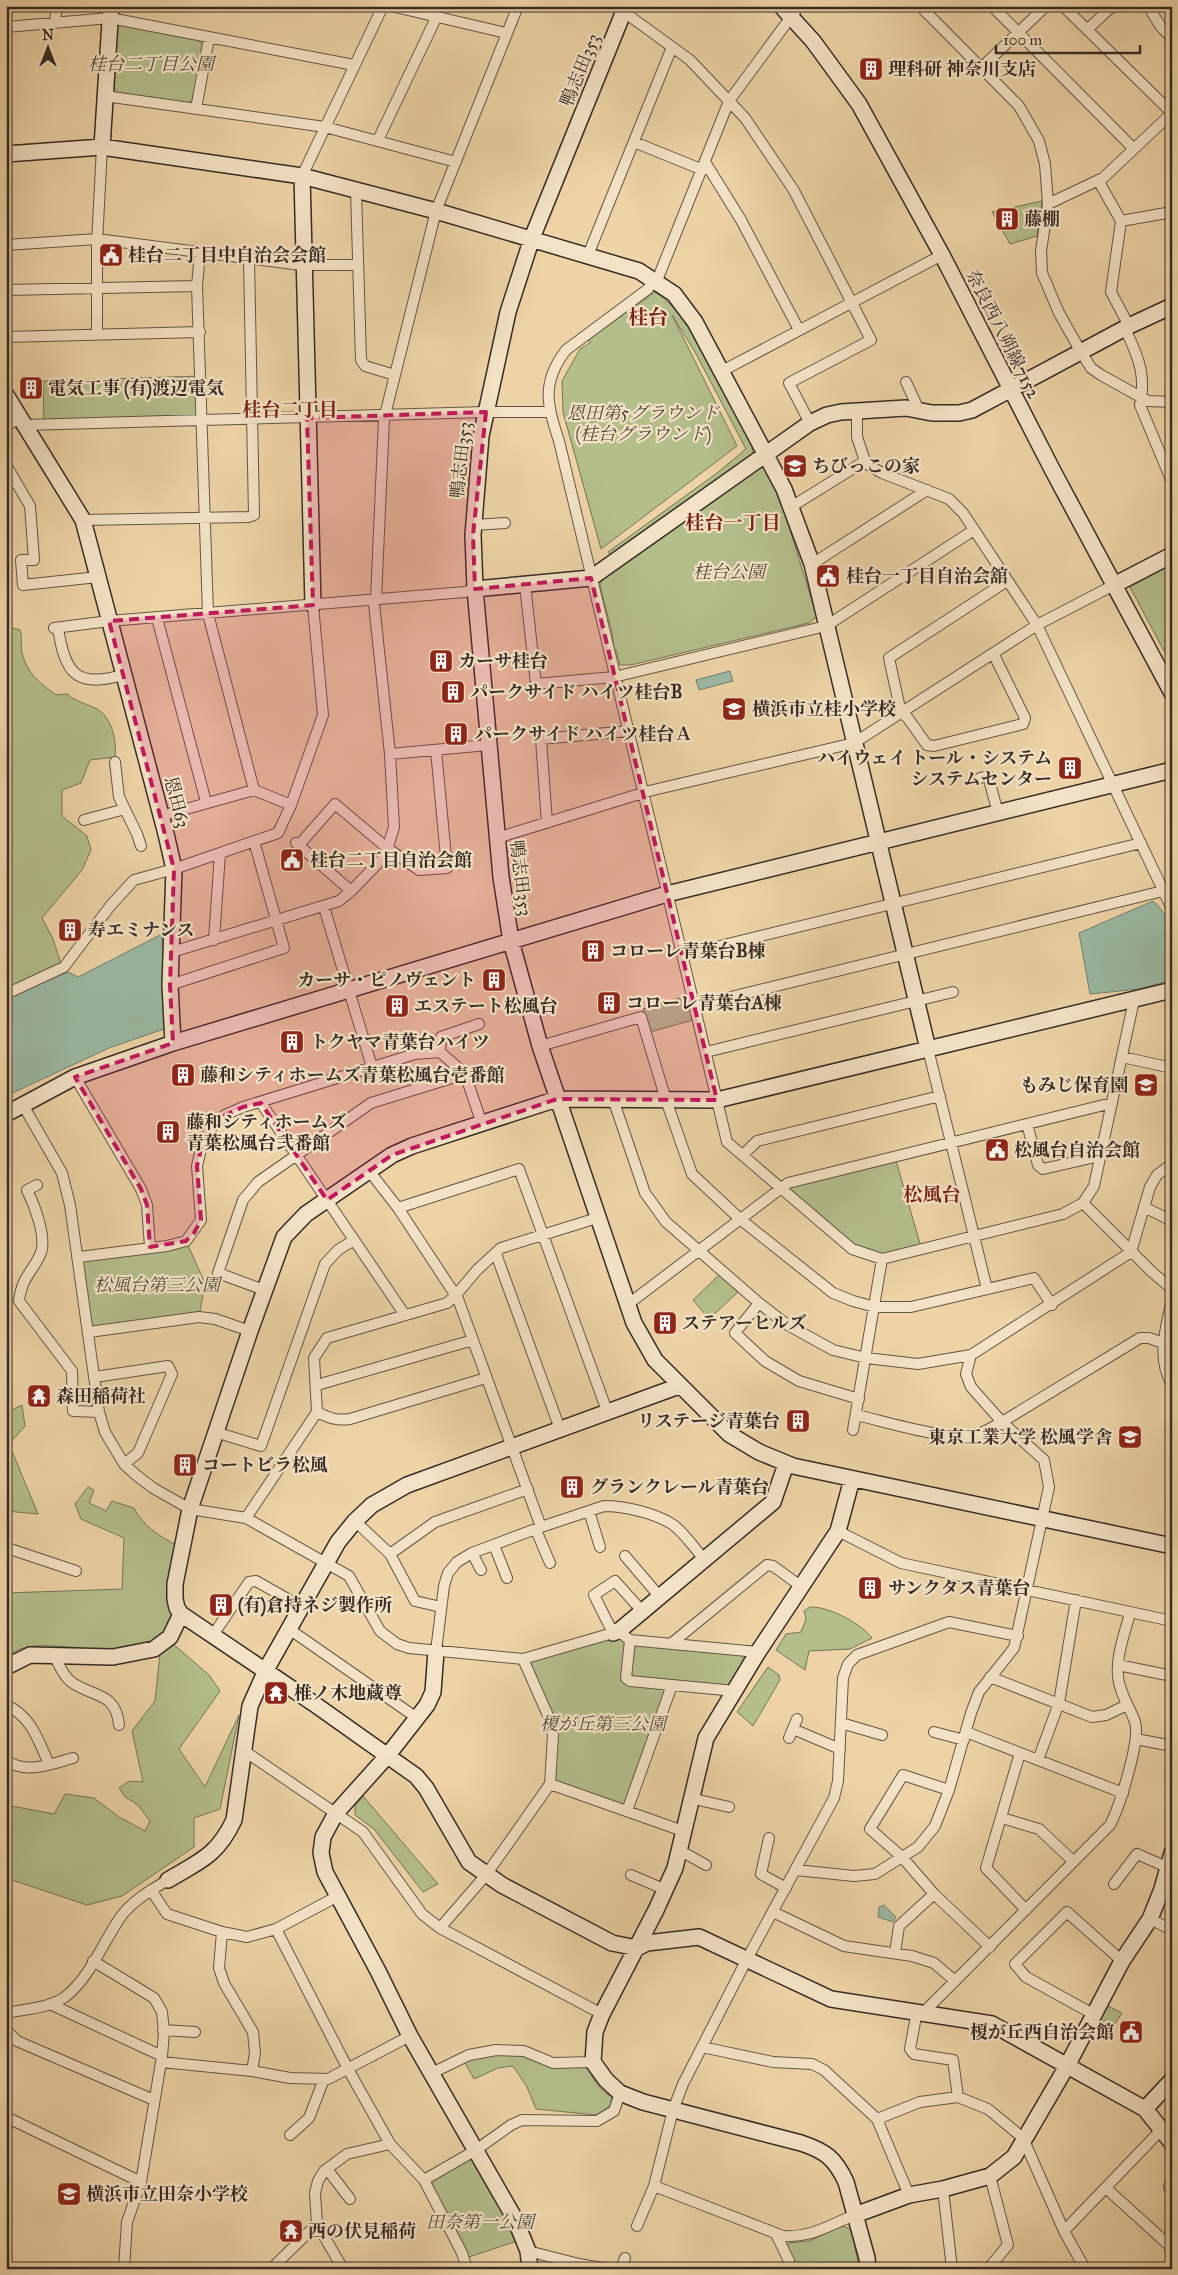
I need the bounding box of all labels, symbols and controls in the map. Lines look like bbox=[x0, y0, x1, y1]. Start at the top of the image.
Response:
north arrow bbox=[22, 22, 72, 72]
scale bar bbox=[996, 22, 1139, 54]
text: N bbox=[42, 27, 54, 44]
street label: 鴨志田353 bbox=[555, 30, 605, 110]
text: 100 m bbox=[1003, 31, 1043, 49]
park label: 桂台二丁目公園 bbox=[88, 53, 217, 75]
building icon: 理科研 神奈川支店 bbox=[858, 56, 884, 82]
place label: 理科研 神奈川支店 bbox=[888, 58, 1036, 80]
building icon: 藤棚 bbox=[994, 206, 1020, 232]
place label: 藤棚 bbox=[1024, 208, 1060, 230]
public building icon: 桂台二丁目中自治会会館 bbox=[98, 242, 124, 268]
place label: 桂台二丁目中自治会会館 bbox=[128, 244, 326, 266]
street label: 奈良西八朔線7152 bbox=[961, 266, 1045, 402]
district label: 桂台 bbox=[628, 305, 668, 329]
building icon: 電気工事 (有)渡辺電気 bbox=[18, 375, 44, 401]
place label: 電気工事 (有)渡辺電気 bbox=[48, 377, 224, 400]
district label: 桂台二丁目 bbox=[242, 398, 338, 421]
park label: 恩田第5グラウンド (桂台グラウンド) bbox=[567, 402, 720, 446]
street label: 鴨志田353 bbox=[446, 421, 476, 499]
school or university icon: ちびっこの家 bbox=[782, 453, 808, 479]
place label: ちびっこの家 bbox=[812, 455, 920, 477]
district label: 桂台一丁目 bbox=[685, 511, 781, 534]
park label: 桂台公園 bbox=[693, 561, 768, 583]
public building icon: 桂台一丁目自治会舘 bbox=[815, 563, 841, 589]
place label: 桂台一丁目自治会舘 bbox=[846, 565, 1008, 587]
building icon: カーサ桂台 bbox=[428, 648, 454, 674]
place label: カーサ桂台 bbox=[458, 650, 548, 672]
building icon: パークサイド ハイツ桂台B bbox=[440, 679, 466, 705]
place label: パークサイド ハイツ桂台B bbox=[470, 681, 683, 703]
school or university icon: 横浜市立桂小学校 bbox=[721, 696, 747, 722]
place label: 横浜市立桂小学校 bbox=[752, 698, 896, 720]
building icon: パークサイド ハイツ桂台Ａ bbox=[443, 721, 469, 747]
place label: パークサイド ハイツ桂台Ａ bbox=[474, 723, 693, 745]
place label: ハイウェイ トール・システム システムセンター bbox=[817, 747, 1052, 790]
building icon: ハイウェイ トール・システム システムセンター bbox=[1057, 755, 1083, 781]
street label: 恩田63 bbox=[160, 774, 194, 830]
street label: 鴨志田353 bbox=[505, 839, 537, 917]
public building icon: 桂台二丁目自治会館 bbox=[279, 847, 305, 873]
place label: 桂台二丁目自治会館 bbox=[310, 849, 472, 871]
building icon: 寿エミナンス bbox=[57, 917, 83, 943]
place label: 寿エミナンス bbox=[88, 919, 195, 941]
building icon: コローレ青葉台B棟 bbox=[580, 938, 606, 964]
place label: コローレ青葉台B棟 bbox=[610, 940, 766, 962]
building icon: カーサ・ピノヴェント bbox=[481, 967, 507, 993]
place label: カーサ・ピノヴェント bbox=[297, 969, 476, 991]
building icon: コローレ青葉台A棟 bbox=[596, 990, 622, 1016]
place label: コローレ青葉台A棟 bbox=[626, 992, 782, 1014]
building icon: エステート松風台 bbox=[384, 993, 410, 1019]
place label: エステート松風台 bbox=[414, 995, 558, 1017]
building icon: トクヤマ青葉台ハイツ bbox=[279, 1029, 305, 1055]
place label: トクヤマ青葉台ハイツ bbox=[310, 1031, 490, 1053]
building icon: 藤和シティホームズ青葉松風台壱番館 bbox=[170, 1062, 196, 1088]
place label: 藤和シティホームズ青葉松風台壱番館 bbox=[200, 1064, 505, 1086]
school or university icon: もみじ保育園 bbox=[1133, 1072, 1159, 1098]
place label: もみじ保育園 bbox=[1020, 1074, 1128, 1096]
place label: 藤和シティホームズ 青葉松風台弐番館 bbox=[186, 1111, 347, 1154]
building icon: 藤和シティホームズ 青葉松風台弐番館 bbox=[155, 1119, 181, 1145]
public building icon: 松風台自治会館 bbox=[984, 1137, 1010, 1163]
place label: 松風台自治会館 bbox=[1014, 1139, 1140, 1161]
district label: 松風台 bbox=[903, 1183, 961, 1206]
park label: 松風台第三公園 bbox=[94, 1274, 223, 1296]
building icon: ステアーヒルズ bbox=[652, 1310, 678, 1336]
place label: ステアーヒルズ bbox=[682, 1312, 807, 1334]
temple icon: 森田稲荷社 bbox=[26, 1383, 52, 1409]
place label: 森田稲荷社 bbox=[56, 1385, 146, 1407]
building icon: リステージ青葉台 bbox=[785, 1408, 811, 1434]
place label: リステージ青葉台 bbox=[637, 1410, 780, 1432]
school or university icon: 東京工業大学 松風学舎 bbox=[1117, 1424, 1143, 1450]
place label: 東京工業大学 松風学舎 bbox=[928, 1426, 1112, 1448]
building icon: コートビラ松風 bbox=[172, 1452, 198, 1478]
place label: コートビラ松風 bbox=[202, 1454, 328, 1476]
building icon: グランクレール青葉台 bbox=[559, 1474, 585, 1500]
place label: グランクレール青葉台 bbox=[590, 1476, 769, 1498]
building icon: サンクタス青葉台 bbox=[857, 1575, 883, 1601]
place label: サンクタス青葉台 bbox=[888, 1577, 1030, 1599]
building icon: (有)倉持ネジ製作所 bbox=[208, 1592, 234, 1618]
place label: (有)倉持ネジ製作所 bbox=[238, 1594, 392, 1617]
temple icon: 椎ノ木地蔵尊 bbox=[263, 1680, 289, 1706]
place label: 椎ノ木地蔵尊 bbox=[294, 1682, 402, 1704]
park label: 榎が丘第三公園 bbox=[540, 1713, 669, 1735]
public building icon: 榎が丘西自治会館 bbox=[1118, 2019, 1144, 2045]
place label: 榎が丘西自治会館 bbox=[970, 2021, 1114, 2043]
school or university icon: 横浜市立田奈小学校 bbox=[56, 2181, 82, 2207]
place label: 横浜市立田奈小学校 bbox=[86, 2183, 248, 2205]
park label: 田奈第一公園 bbox=[426, 2211, 537, 2233]
temple icon: 西の伏見稲荷 bbox=[278, 2218, 304, 2244]
place label: 西の伏見稲荷 bbox=[308, 2220, 416, 2242]

